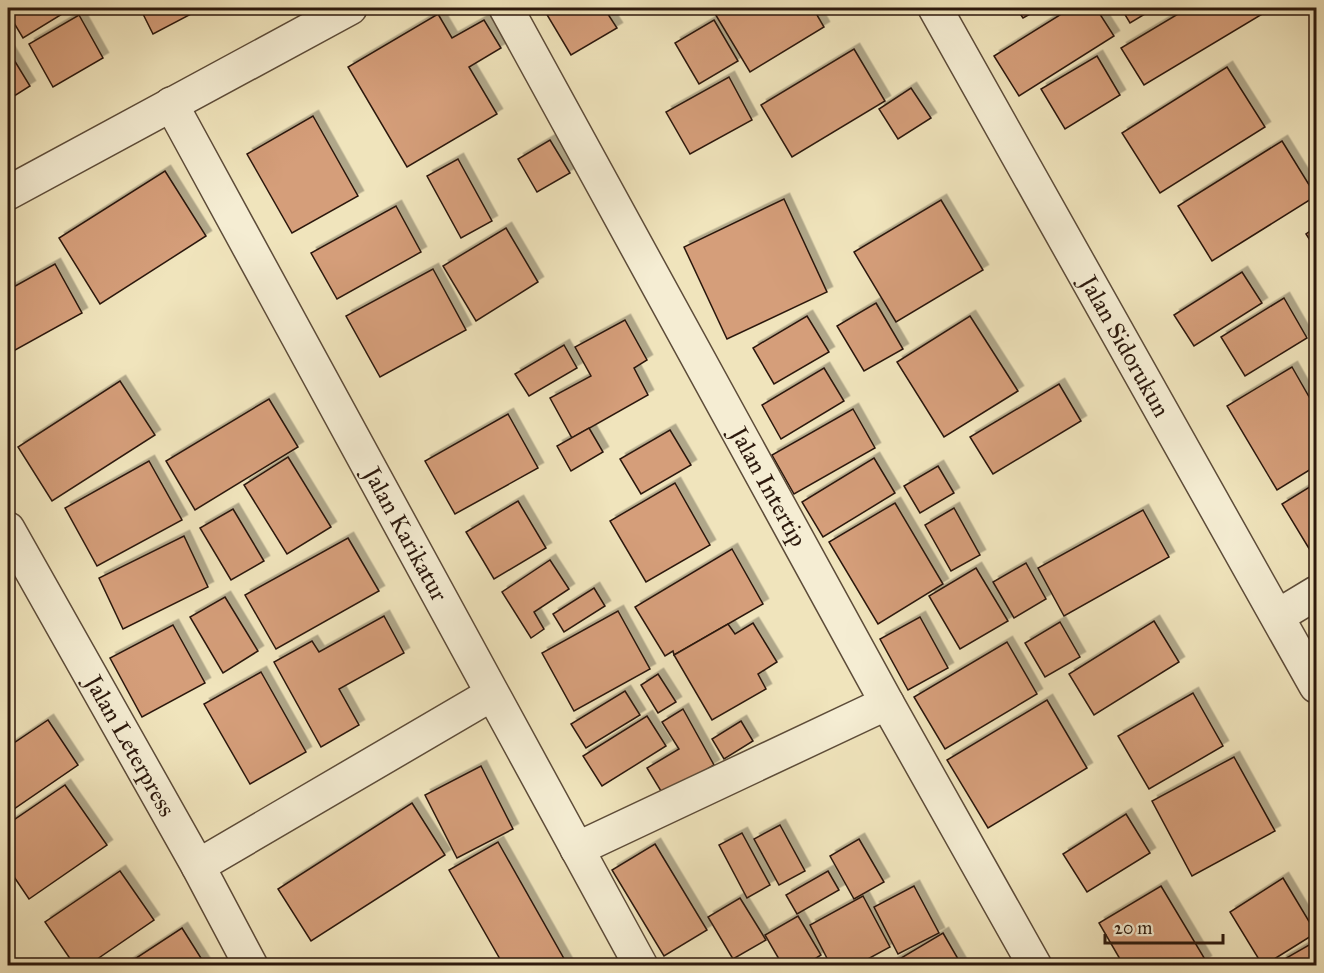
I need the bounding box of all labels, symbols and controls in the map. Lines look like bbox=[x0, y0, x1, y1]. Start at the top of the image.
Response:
street label: Jalan Sidorukun bbox=[1072, 268, 1177, 422]
street label: Jalan Intertip bbox=[722, 419, 813, 552]
street label: Jalan Karikatur bbox=[355, 459, 454, 607]
street label: Jalan Leterpress bbox=[77, 667, 182, 822]
scale bar bbox=[1105, 907, 1224, 945]
text: 20 m bbox=[1114, 917, 1152, 939]

